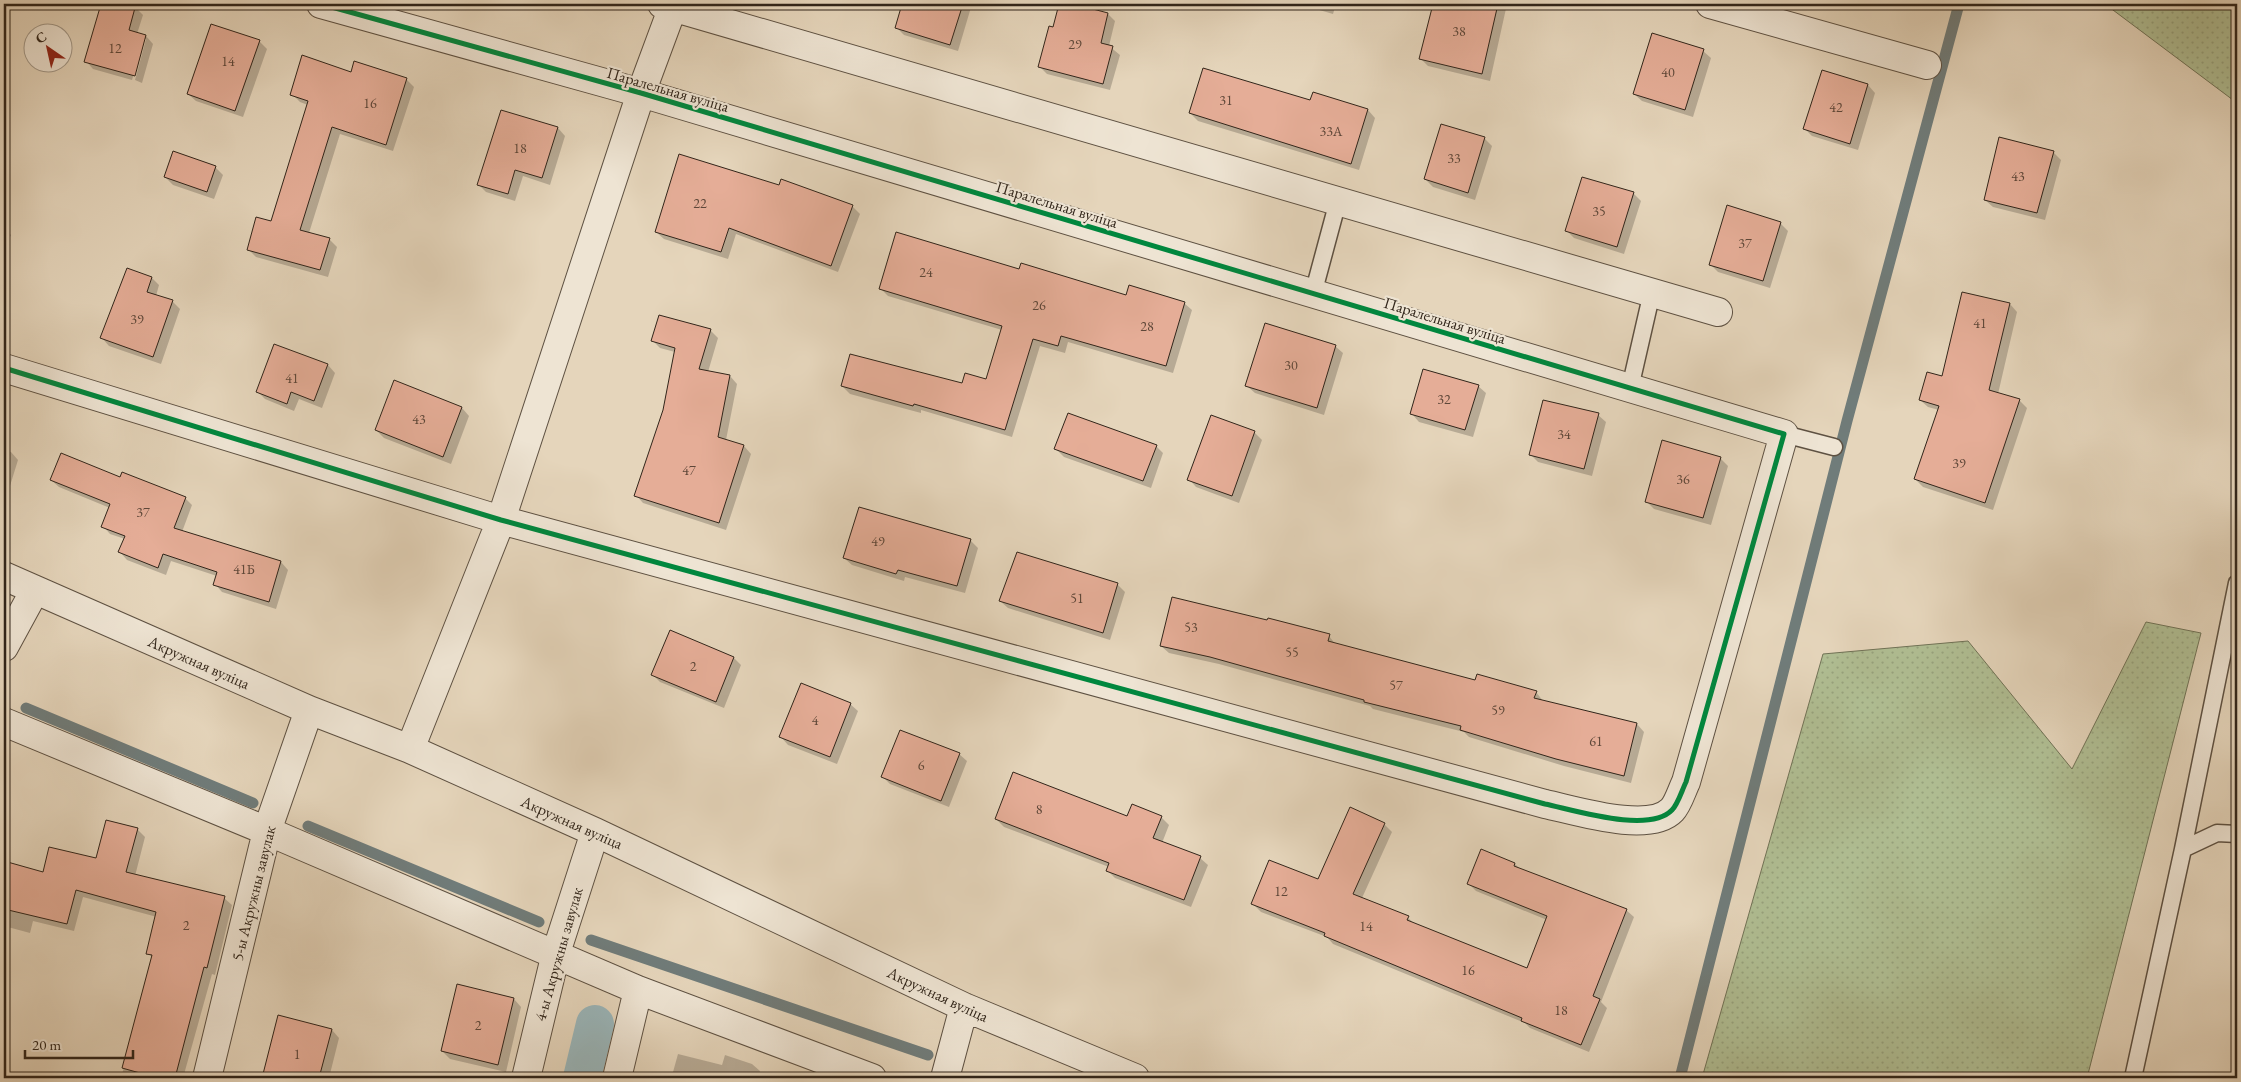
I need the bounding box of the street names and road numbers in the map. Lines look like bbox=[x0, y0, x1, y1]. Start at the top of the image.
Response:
street label: Паралельная вуліца bbox=[604, 62, 732, 117]
street label: Паралельная вуліца bbox=[993, 176, 1121, 233]
street label: Паралельная вуліца bbox=[1381, 292, 1509, 349]
street label: Акружная вуліца bbox=[144, 630, 254, 695]
street label: Акружная вуліца bbox=[517, 790, 627, 855]
street label: 5-ы Акружны завулак bbox=[227, 823, 281, 963]
street label: 4-ы Акружны завулак bbox=[529, 884, 588, 1024]
street label: Акружная вуліца bbox=[883, 961, 992, 1027]

